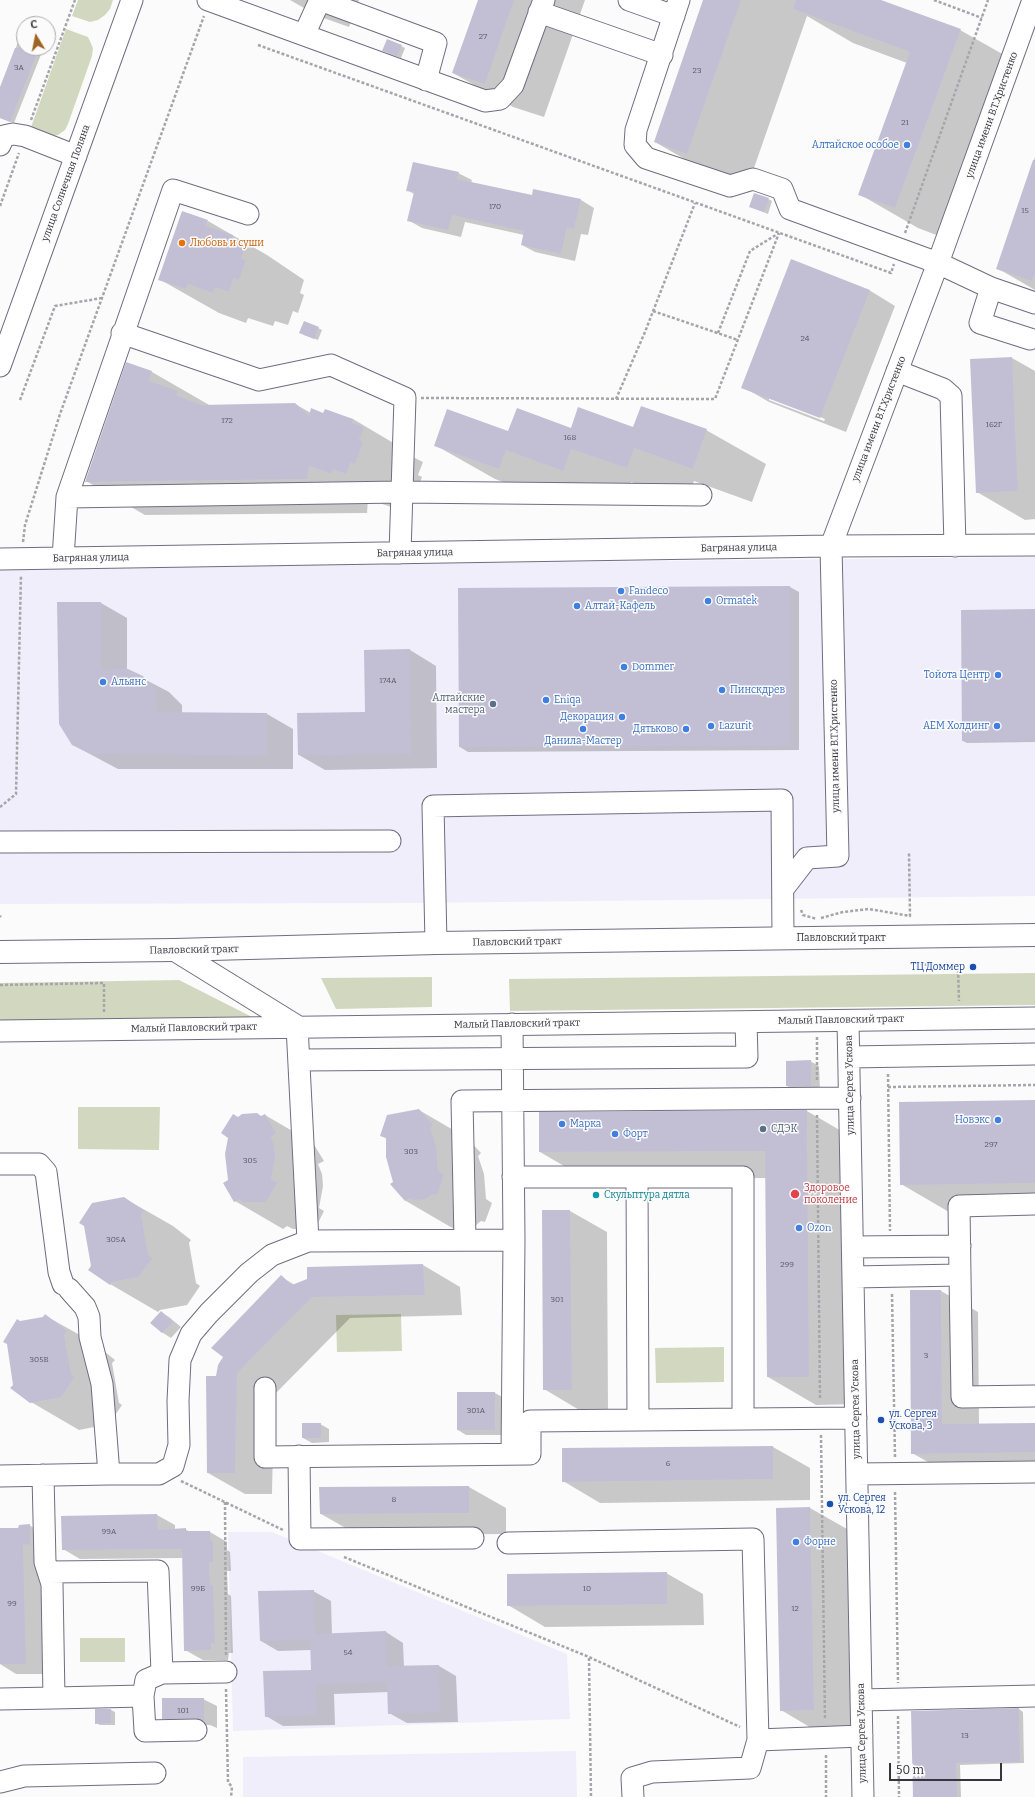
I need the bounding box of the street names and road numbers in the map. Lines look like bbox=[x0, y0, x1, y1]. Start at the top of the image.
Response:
street label: улица имени В.Т.Христенко bbox=[964, 50, 1020, 180]
street label: улица Солнечная Поляна bbox=[39, 123, 93, 243]
street label: улица имени В.Т.Христенко bbox=[849, 355, 909, 483]
street label: Багряная улица bbox=[701, 541, 777, 555]
street label: Багряная улица bbox=[377, 546, 453, 560]
street label: Багряная улица bbox=[53, 551, 129, 565]
street label: улица имени В.Т.Христенко bbox=[828, 679, 842, 813]
street label: Павловский тракт bbox=[796, 932, 886, 944]
street label: Павловский тракт bbox=[472, 935, 562, 949]
street label: Павловский тракт bbox=[149, 943, 239, 957]
street label: Малый Павловский тракт bbox=[778, 1013, 904, 1027]
street label: Малый Павловский тракт bbox=[454, 1017, 580, 1031]
street label: Малый Павловский тракт bbox=[131, 1021, 257, 1035]
street label: улица Сергея Ускова bbox=[843, 1035, 857, 1135]
street label: улица Сергея Ускова bbox=[849, 1359, 863, 1459]
street label: улица Сергея Ускова bbox=[855, 1683, 869, 1783]

